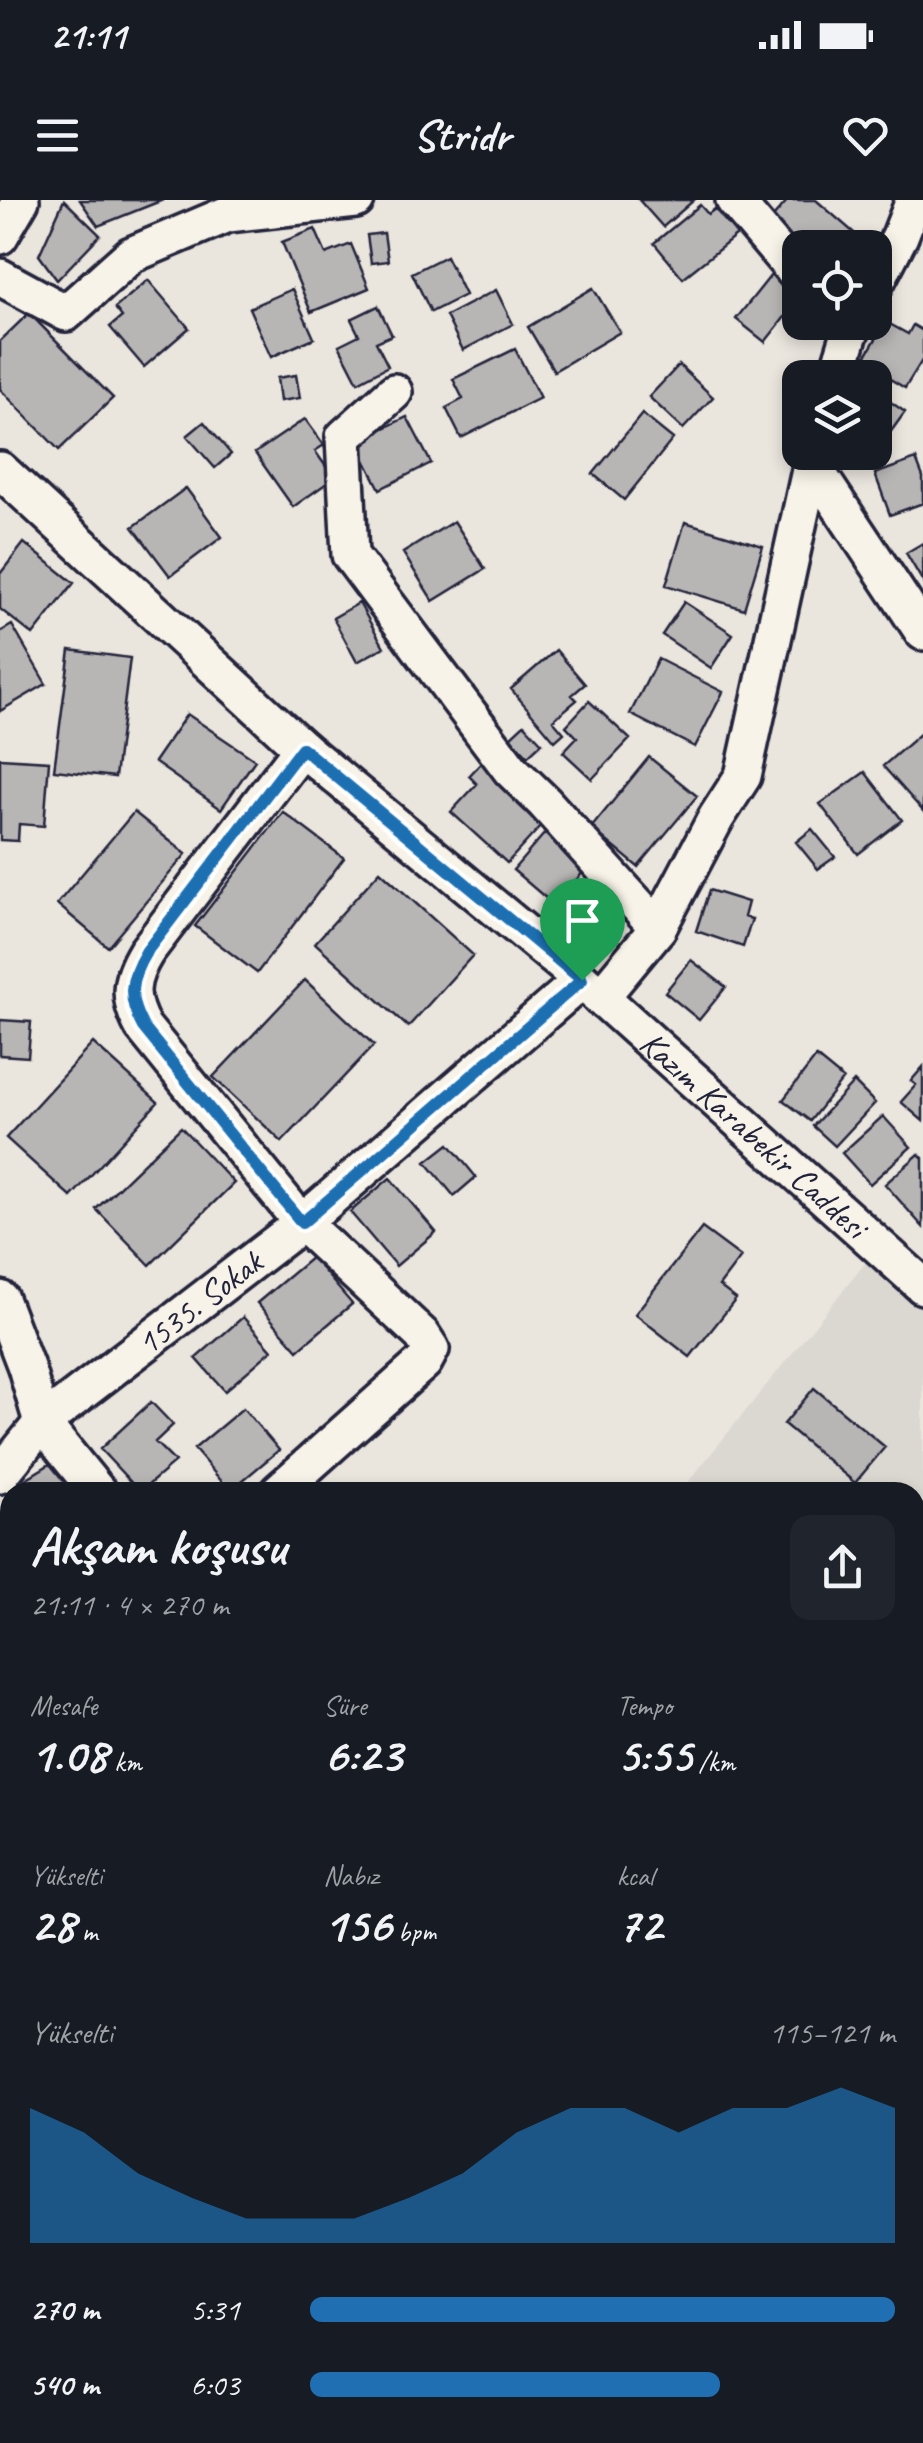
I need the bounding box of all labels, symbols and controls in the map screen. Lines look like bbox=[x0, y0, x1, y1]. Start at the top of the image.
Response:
text: 21:11 bbox=[50, 12, 126, 59]
text: Stridr bbox=[413, 107, 510, 164]
icon: menu bbox=[30, 108, 85, 163]
icon: heart bbox=[838, 108, 893, 163]
map controls bbox=[782, 230, 892, 470]
button: locate bbox=[782, 230, 892, 340]
button: layers bbox=[782, 360, 892, 470]
pin bbox=[540, 878, 625, 981]
icon: arrive bbox=[555, 893, 610, 948]
street label: Kazım Karabekir Caddesi bbox=[630, 1021, 880, 1251]
street label: 1535. Sokak bbox=[127, 1239, 273, 1365]
text: Akşam koşusu bbox=[30, 1511, 286, 1581]
button: share bbox=[790, 1515, 895, 1620]
text: 21:11 · 4 × 270 m bbox=[30, 1584, 228, 1625]
text: Mesafe bbox=[30, 1688, 97, 1723]
text: Süre bbox=[323, 1688, 366, 1723]
text: Tempo bbox=[617, 1688, 672, 1723]
text: 1.08 bbox=[30, 1723, 107, 1786]
text: 6:23 bbox=[323, 1723, 402, 1786]
text: 5:55 bbox=[617, 1723, 692, 1786]
text: km bbox=[107, 1744, 142, 1779]
text: /km bbox=[692, 1744, 735, 1779]
text: Yükselti bbox=[30, 1858, 103, 1893]
text: Nabız bbox=[323, 1858, 379, 1893]
text: kcal bbox=[617, 1858, 654, 1893]
text: 28 bbox=[30, 1893, 75, 1956]
text: 156 bbox=[323, 1893, 391, 1956]
text: 72 bbox=[617, 1893, 661, 1956]
text: m bbox=[75, 1914, 97, 1949]
text: bpm bbox=[391, 1914, 436, 1949]
text: Yükselti bbox=[30, 2012, 113, 2053]
text: 115–121 m bbox=[769, 2012, 895, 2053]
text: 270 m bbox=[30, 2289, 99, 2330]
text: 5:31 bbox=[190, 2289, 240, 2330]
text: 540 m bbox=[30, 2364, 99, 2405]
text: 6:03 bbox=[190, 2364, 240, 2405]

